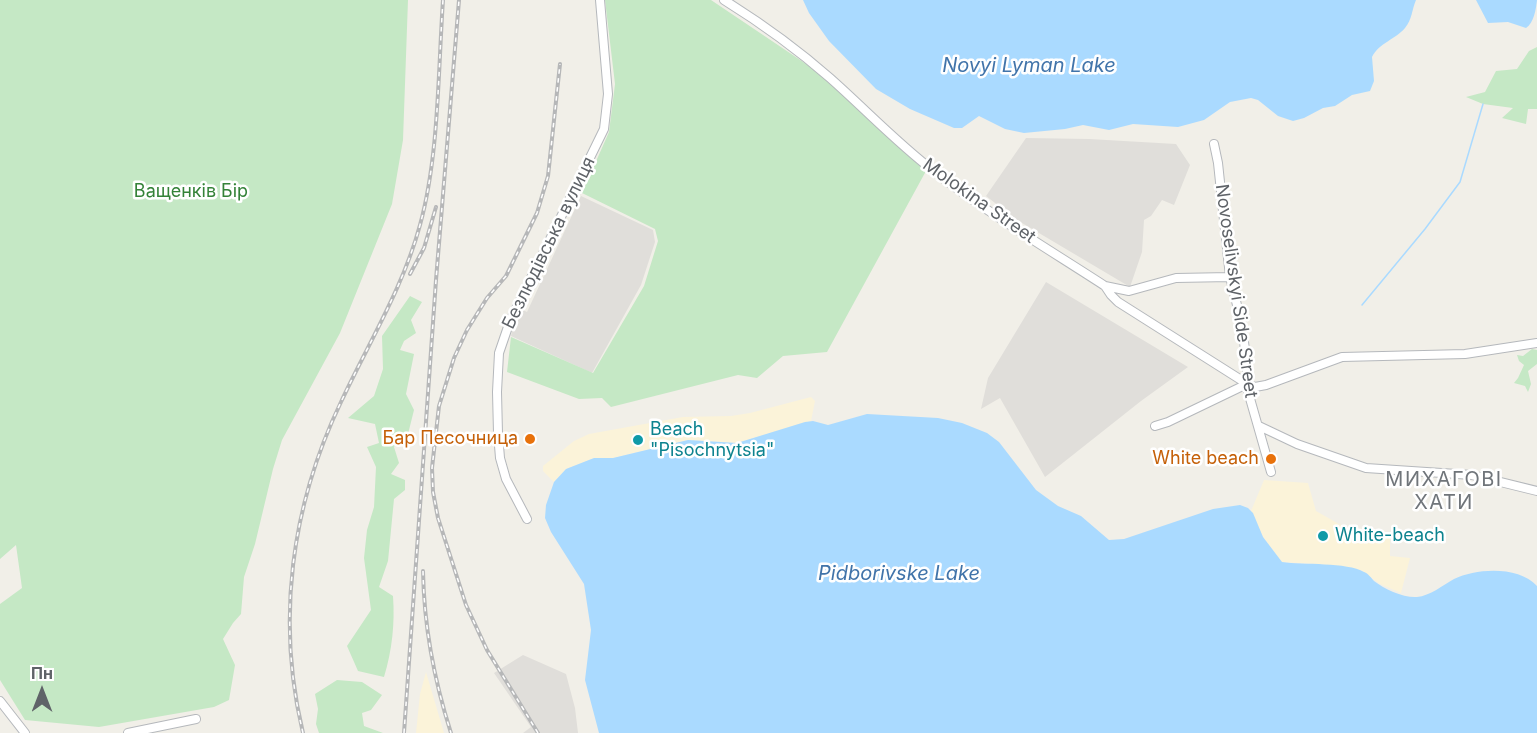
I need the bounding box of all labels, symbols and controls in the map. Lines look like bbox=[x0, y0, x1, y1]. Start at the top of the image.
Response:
water label: Novyi Lyman Lake bbox=[942, 54, 1116, 78]
street label: Безлюдівська вулиця bbox=[498, 153, 600, 333]
street label: Molokina Street bbox=[918, 154, 1040, 248]
park label: Ващенків Бір bbox=[134, 181, 248, 203]
street label: Novoselivskyi Side Street bbox=[1210, 183, 1262, 399]
place label: Beach "Pisochnytsia" bbox=[650, 419, 774, 462]
place label: Бар Песочница bbox=[383, 428, 518, 450]
marker: Бар Песочница bbox=[523, 432, 537, 446]
marker: Beach "Pisochnytsia" bbox=[631, 433, 645, 447]
place label: White beach bbox=[1152, 448, 1259, 470]
marker: White beach bbox=[1264, 452, 1278, 466]
district label: МИХАГОВІ ХАТИ bbox=[1385, 468, 1503, 515]
place label: White-beach bbox=[1335, 525, 1445, 547]
marker: White-beach bbox=[1316, 529, 1330, 543]
water label: Pidborivske Lake bbox=[818, 562, 980, 586]
north arrow bbox=[12, 661, 72, 721]
text: Пн bbox=[31, 663, 53, 683]

